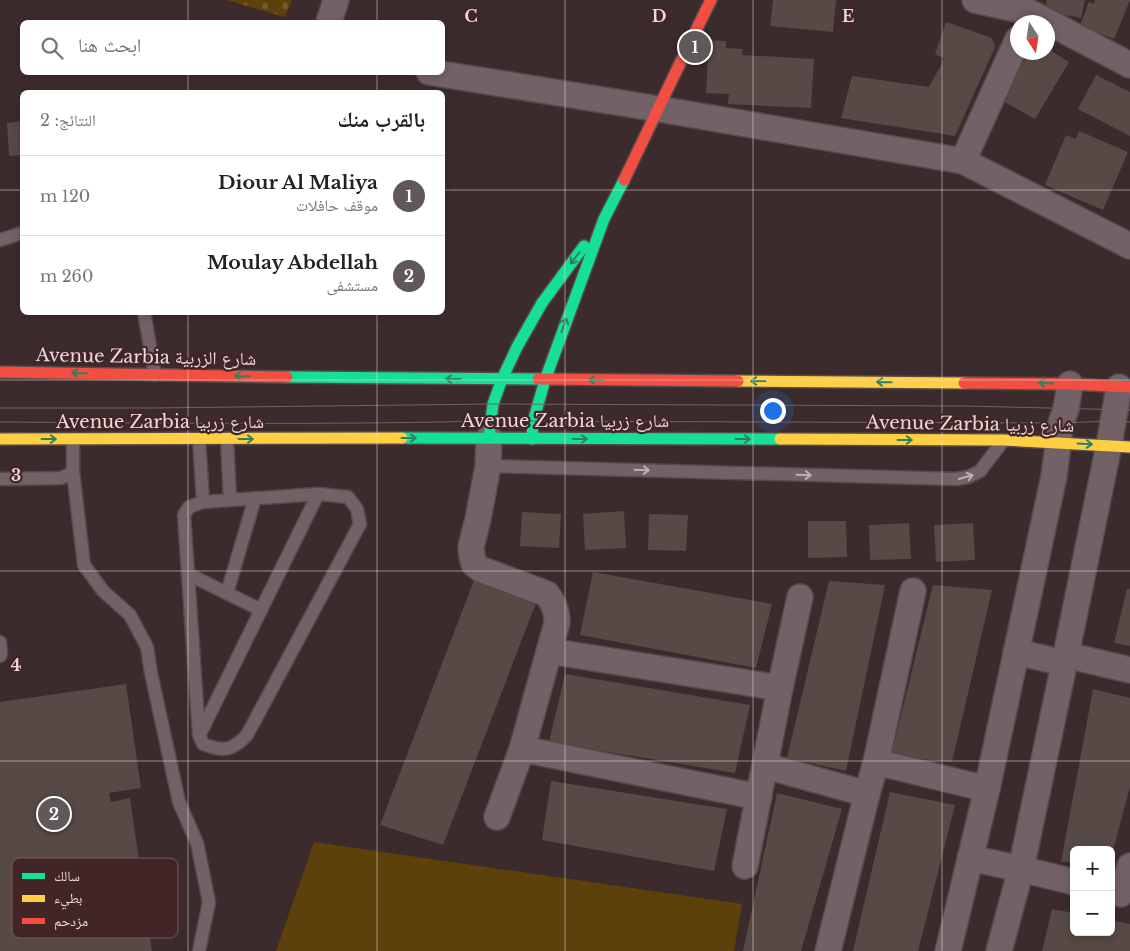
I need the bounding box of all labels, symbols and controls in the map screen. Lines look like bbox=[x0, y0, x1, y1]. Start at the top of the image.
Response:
text: C bbox=[464, 6, 478, 26]
text: D bbox=[652, 6, 666, 26]
text: E bbox=[842, 6, 854, 26]
north arrow bbox=[1010, 15, 1055, 60]
search box bbox=[20, 20, 445, 75]
pin: 1 bbox=[679, 28, 711, 66]
icon: search bbox=[38, 34, 66, 62]
text: ابحث هنا bbox=[78, 34, 141, 57]
text: بالقرب منك bbox=[337, 107, 425, 133]
text: النتائج: 2 bbox=[40, 110, 96, 130]
text: Diour Al Maliya bbox=[218, 171, 378, 194]
text: 120 m bbox=[40, 186, 90, 206]
text: 1 bbox=[406, 186, 413, 206]
text: موقف حافلات bbox=[296, 195, 378, 215]
text: Moulay Abdellah bbox=[207, 251, 378, 274]
one-way arrow bbox=[570, 251, 581, 264]
text: 260 m bbox=[40, 266, 93, 286]
text: 2 bbox=[404, 266, 414, 286]
text: مستشفى bbox=[327, 275, 378, 295]
one-way arrow bbox=[560, 318, 569, 333]
street label: Avenue Zarbia شارع الزربية bbox=[35, 344, 256, 370]
one-way arrow bbox=[72, 368, 88, 378]
one-way arrow bbox=[234, 371, 250, 381]
one-way arrow bbox=[445, 374, 461, 383]
one-way arrow bbox=[588, 375, 604, 385]
one-way arrow bbox=[751, 376, 767, 386]
one-way arrow bbox=[876, 377, 892, 387]
one-way arrow bbox=[1039, 379, 1055, 388]
your location bbox=[760, 398, 786, 424]
street label: Avenue Zarbia شارع زربيا bbox=[460, 410, 669, 432]
street label: Avenue Zarbia شارع زربيا bbox=[55, 411, 264, 433]
street label: Avenue Zarbia شارع زربيا bbox=[865, 411, 1074, 437]
one-way arrow bbox=[400, 433, 416, 443]
one-way arrow bbox=[40, 434, 56, 444]
one-way arrow bbox=[238, 434, 254, 444]
one-way arrow bbox=[572, 434, 588, 444]
one-way arrow bbox=[734, 434, 751, 444]
one-way arrow bbox=[897, 435, 913, 445]
one-way arrow bbox=[1077, 440, 1093, 449]
text: 3 bbox=[11, 465, 21, 485]
one-way arrow bbox=[633, 466, 649, 475]
one-way arrow bbox=[796, 470, 812, 480]
one-way arrow bbox=[958, 471, 974, 481]
text: 4 bbox=[11, 655, 21, 675]
pin: 2 bbox=[38, 795, 70, 833]
map controls bbox=[1070, 846, 1115, 936]
button: + bbox=[1070, 846, 1115, 891]
legend bbox=[12, 858, 178, 938]
text: سالك bbox=[54, 867, 80, 885]
text: بطيء bbox=[54, 889, 83, 910]
button: − bbox=[1070, 891, 1115, 936]
text: مزدحم bbox=[54, 912, 88, 931]

